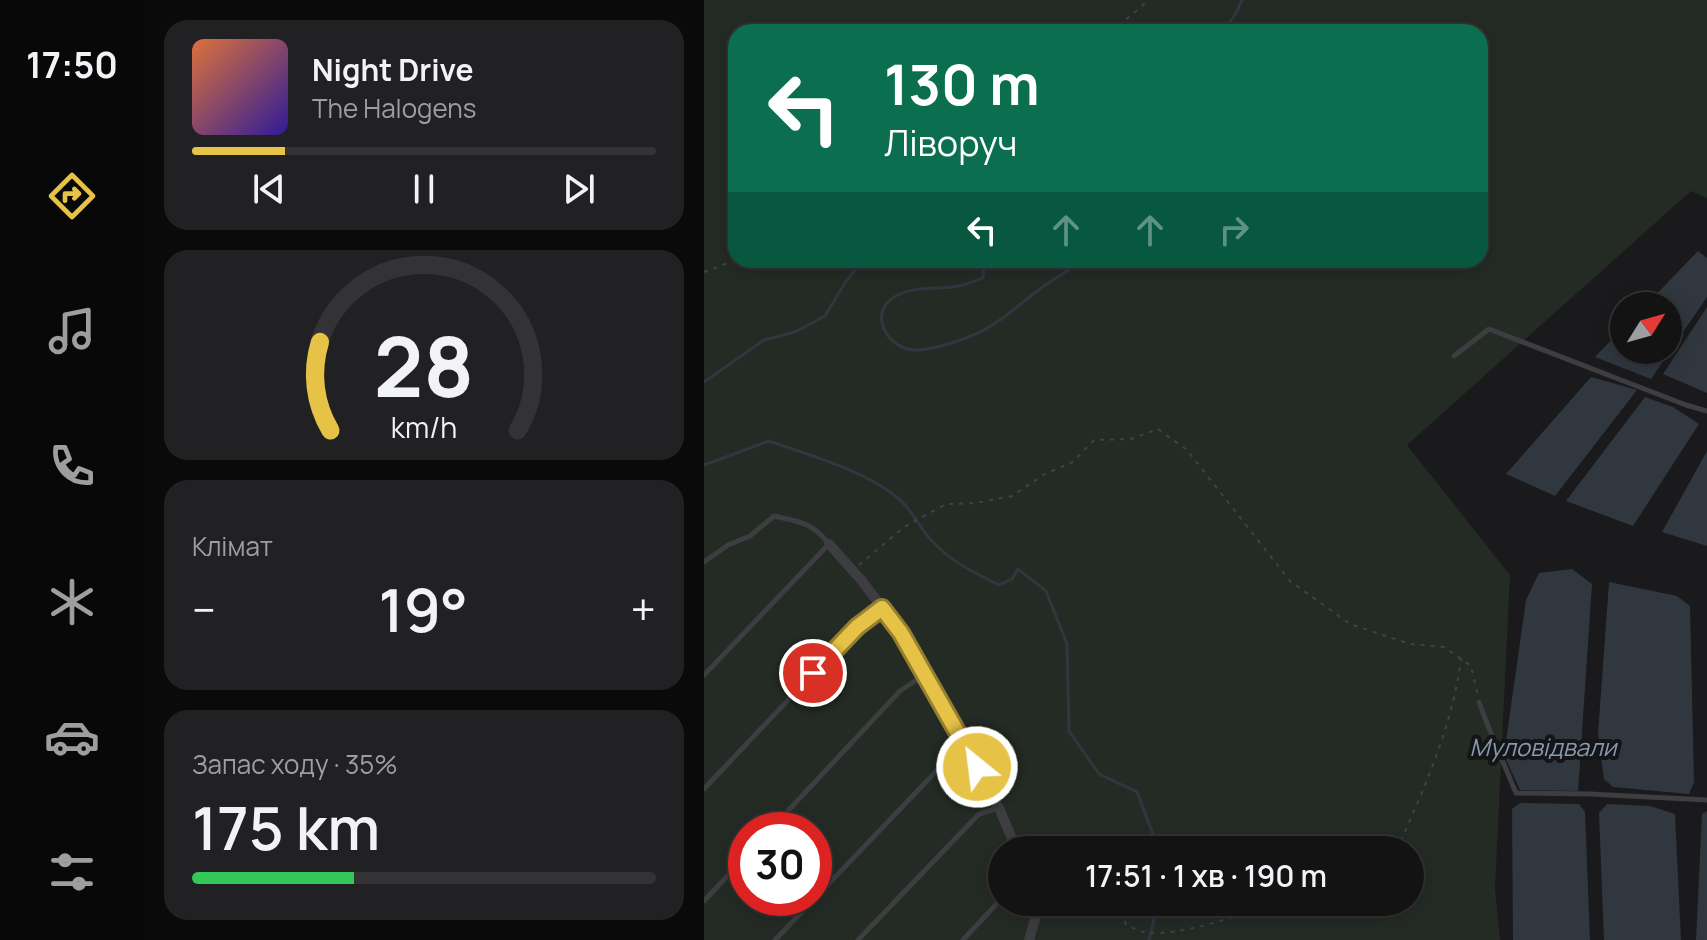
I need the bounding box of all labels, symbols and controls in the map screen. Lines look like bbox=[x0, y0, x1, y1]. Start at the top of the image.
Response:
text: 17:50 bbox=[26, 40, 118, 89]
text: 130 m bbox=[884, 45, 1040, 122]
text: Night Drive bbox=[312, 49, 474, 90]
icon: left bbox=[752, 56, 856, 160]
text: The Halogens bbox=[312, 90, 476, 126]
text: Ліворуч bbox=[884, 118, 1017, 167]
icon: previous bbox=[247, 167, 291, 211]
icon: pause bbox=[402, 167, 446, 211]
icon: next bbox=[557, 167, 601, 211]
icon: directions bbox=[44, 168, 100, 224]
icon: left bbox=[960, 208, 1004, 252]
icon: ahead bbox=[1044, 208, 1088, 252]
icon: ahead bbox=[1128, 208, 1172, 252]
icon: right bbox=[1212, 208, 1256, 252]
north arrow bbox=[1610, 292, 1682, 364]
map controls bbox=[1610, 292, 1682, 364]
icon: music bbox=[44, 303, 100, 359]
text: 28 bbox=[374, 308, 474, 422]
text: km/h bbox=[391, 408, 457, 447]
icon: phone bbox=[44, 438, 100, 494]
text: Клімат bbox=[192, 528, 273, 564]
text: 19° bbox=[378, 568, 468, 650]
icon: climate bbox=[44, 574, 100, 630]
text: − bbox=[192, 579, 216, 639]
text: + bbox=[631, 579, 656, 639]
pin bbox=[779, 639, 847, 707]
icon: arrive bbox=[791, 651, 835, 695]
icon: car bbox=[44, 709, 100, 765]
position arrow bbox=[935, 725, 1019, 809]
water label: Муловідвали bbox=[1470, 730, 1619, 763]
text: Запас ходу · 35% bbox=[192, 746, 398, 782]
text: 175 km bbox=[192, 786, 380, 868]
speed limit sign: 30 bbox=[728, 812, 832, 916]
icon: filters bbox=[44, 844, 100, 900]
text: 17:51 · 1 хв · 190 m bbox=[1085, 855, 1327, 896]

